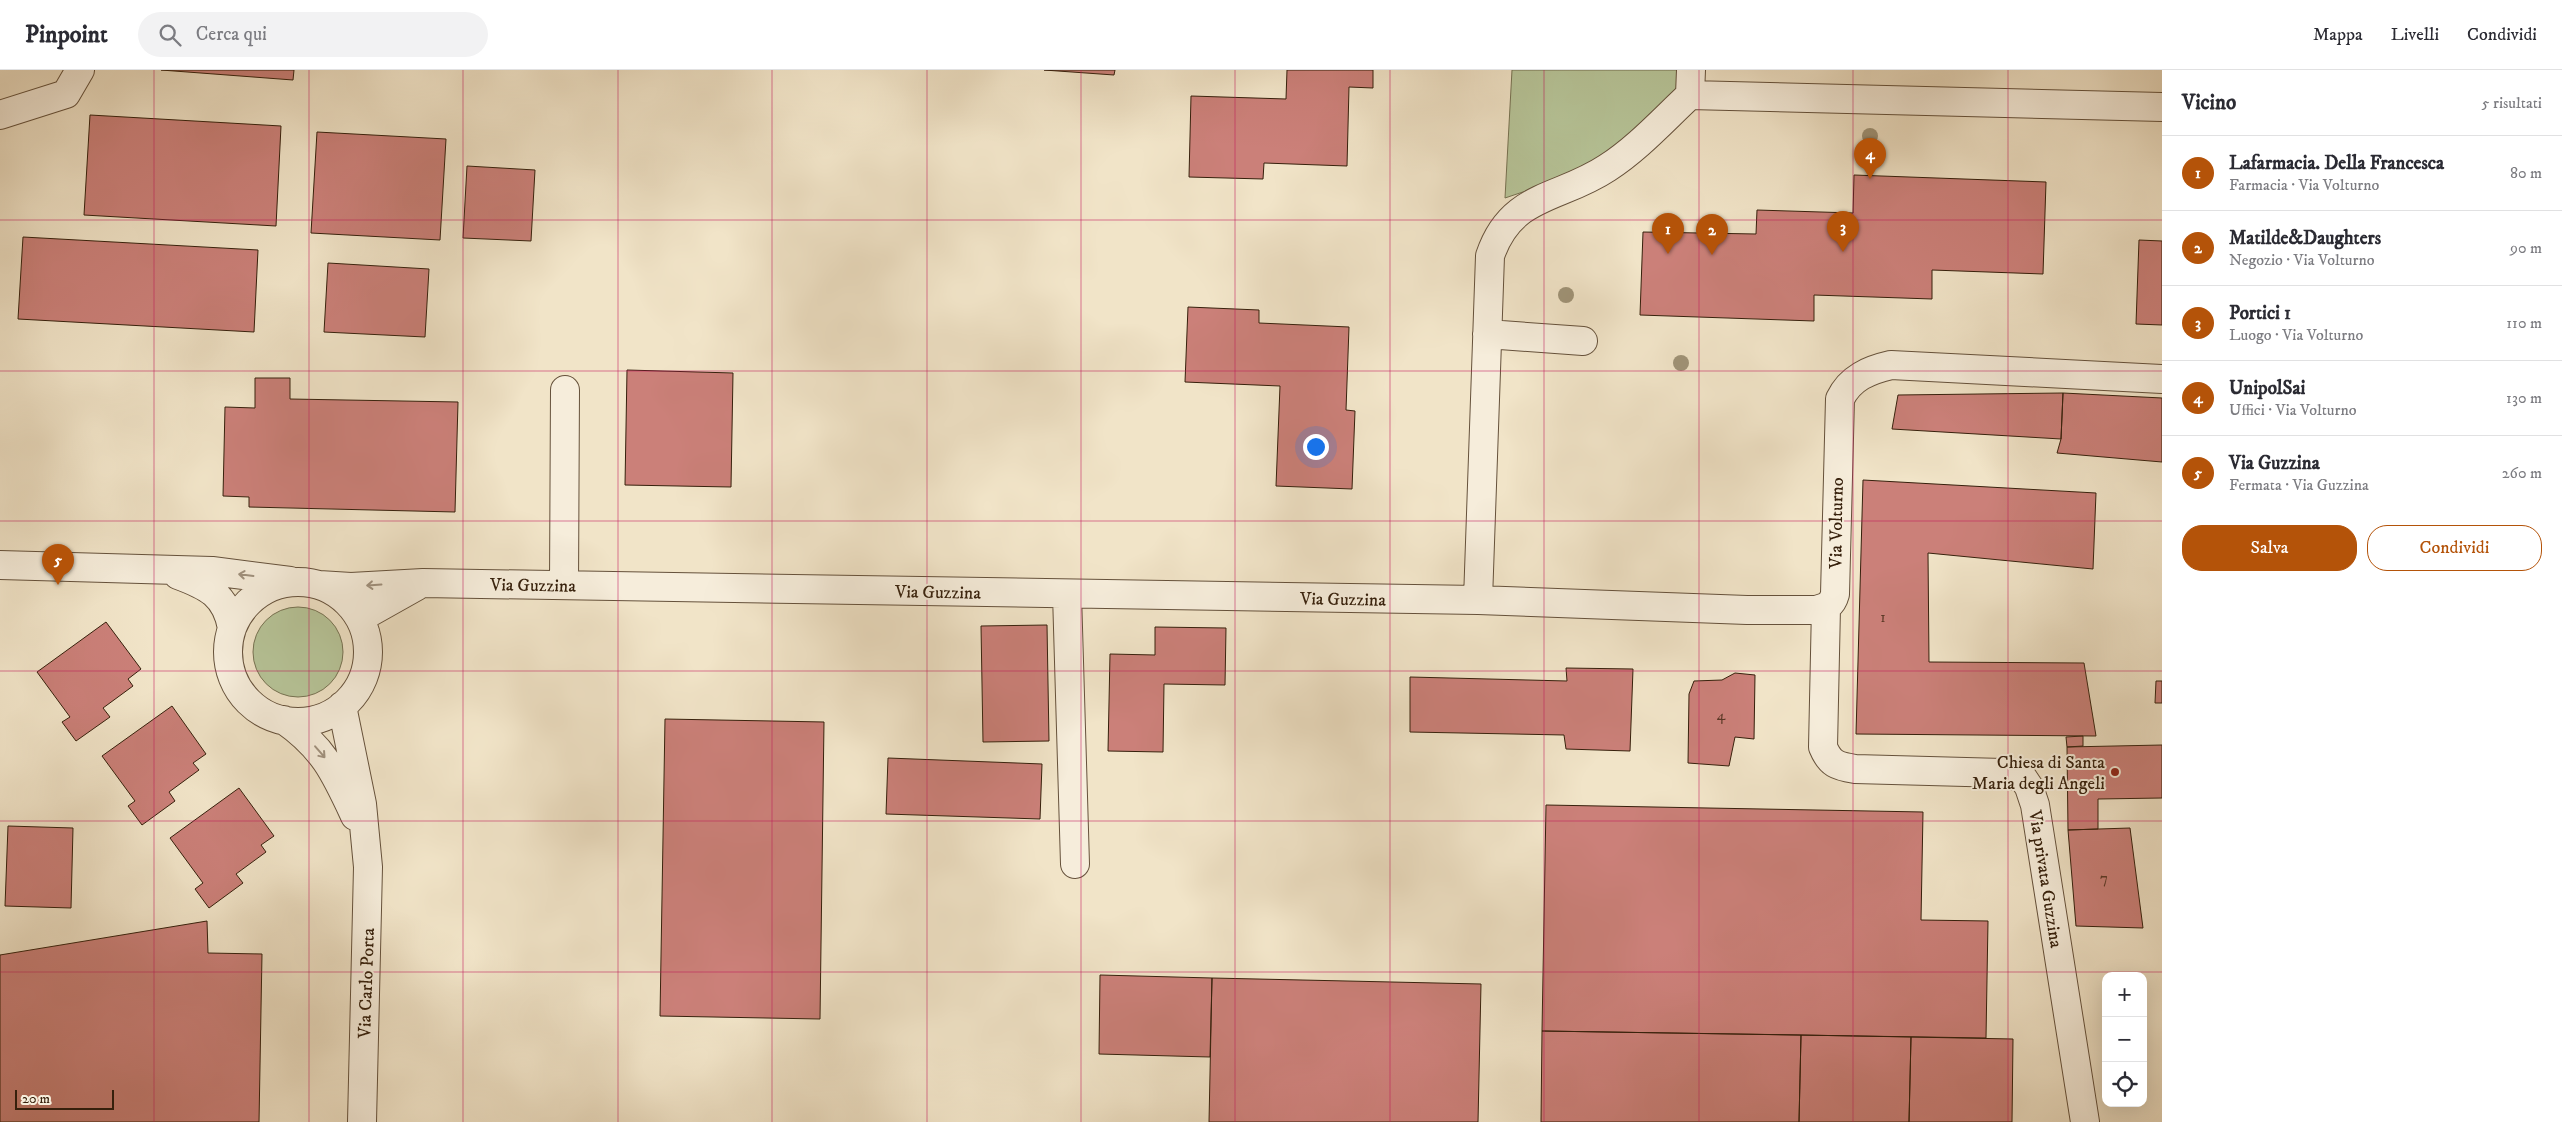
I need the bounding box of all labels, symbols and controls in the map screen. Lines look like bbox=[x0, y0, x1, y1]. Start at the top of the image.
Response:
search box bbox=[138, 12, 488, 57]
text: Pinpoint bbox=[25, 20, 108, 50]
icon: search bbox=[156, 21, 184, 49]
text: Cerca qui bbox=[196, 23, 267, 46]
text: Mappa bbox=[2313, 24, 2363, 46]
text: Livelli bbox=[2391, 24, 2439, 46]
text: Condividi bbox=[2467, 24, 2537, 46]
text: Vicino bbox=[2182, 90, 2236, 116]
text: 5 risultati bbox=[2482, 93, 2542, 113]
pin: 4 bbox=[1854, 138, 1886, 179]
text: Lafarmacia. Della Francesca bbox=[2229, 152, 2444, 175]
text: 1 bbox=[2195, 163, 2201, 183]
text: 80 m bbox=[2510, 163, 2542, 183]
text: Farmacia · Via Volturno bbox=[2229, 175, 2379, 195]
pin: 3 bbox=[1827, 211, 1859, 252]
pin: 1 bbox=[1652, 213, 1684, 254]
pin: 2 bbox=[1696, 214, 1728, 255]
text: Matilde&Daughters bbox=[2229, 227, 2381, 250]
text: 2 bbox=[2194, 238, 2202, 258]
text: 90 m bbox=[2510, 238, 2542, 258]
text: Negozio · Via Volturno bbox=[2229, 250, 2375, 270]
text: Portici 1 bbox=[2229, 302, 2291, 325]
text: 3 bbox=[2195, 313, 2201, 333]
text: 110 m bbox=[2506, 313, 2542, 333]
text: Luogo · Via Volturno bbox=[2229, 325, 2363, 345]
text: UnipolSai bbox=[2229, 377, 2305, 400]
text: 4 bbox=[2193, 388, 2203, 408]
text: 130 m bbox=[2506, 388, 2542, 408]
text: Uffici · Via Volturno bbox=[2229, 400, 2357, 420]
your location bbox=[1303, 434, 1329, 460]
text: Via Guzzina bbox=[2229, 452, 2320, 475]
text: 5 bbox=[2194, 463, 2202, 483]
text: 260 m bbox=[2502, 463, 2542, 483]
text: Fermata · Via Guzzina bbox=[2229, 475, 2369, 495]
street label: Via Volturno bbox=[1825, 477, 1849, 570]
button: Salva bbox=[2182, 525, 2357, 571]
button: Condividi bbox=[2367, 525, 2542, 571]
pin: 5 bbox=[42, 544, 74, 585]
one-way arrow bbox=[239, 570, 255, 580]
street label: Via Guzzina bbox=[489, 574, 577, 598]
one-way arrow bbox=[366, 581, 382, 590]
street label: Via Guzzina bbox=[894, 581, 982, 605]
street label: Via Guzzina bbox=[1299, 588, 1387, 612]
house number: 1 bbox=[1880, 608, 1886, 627]
house number: 4 bbox=[1717, 706, 1726, 725]
one-way arrow bbox=[314, 745, 326, 758]
place label: Chiesa di Santa Maria degli Angeli bbox=[1972, 752, 2105, 795]
marker: Chiesa di Santa Maria degli Angeli bbox=[2109, 766, 2121, 778]
street label: Via privata Guzzina bbox=[2023, 808, 2067, 950]
house number: 7 bbox=[2100, 869, 2108, 888]
street label: Via Carlo Porta bbox=[354, 927, 380, 1040]
map controls bbox=[2102, 972, 2147, 1107]
button: + bbox=[2102, 972, 2147, 1017]
button: − bbox=[2102, 1017, 2147, 1062]
button: locate bbox=[2102, 1062, 2147, 1107]
scale bar bbox=[15, 1087, 114, 1110]
text: 20 m bbox=[22, 1090, 50, 1108]

